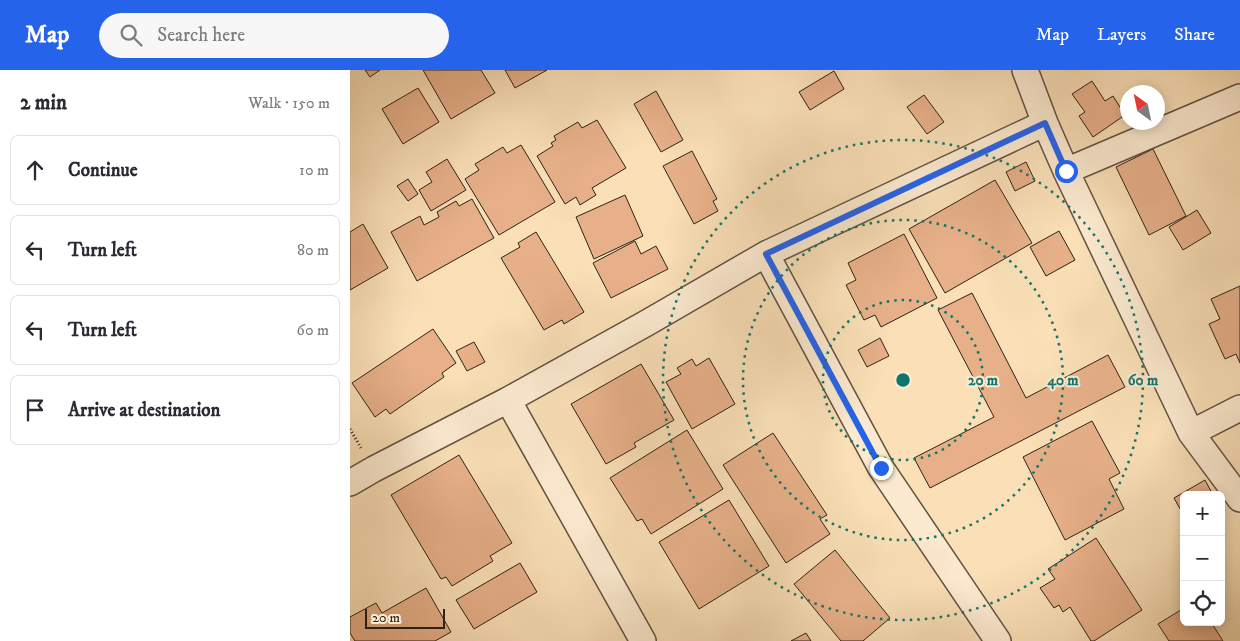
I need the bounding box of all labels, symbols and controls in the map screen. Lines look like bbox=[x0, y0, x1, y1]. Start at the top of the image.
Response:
search box bbox=[99, 13, 449, 58]
text: Map bbox=[25, 20, 69, 50]
icon: search bbox=[117, 21, 145, 49]
text: Search here bbox=[157, 24, 245, 47]
text: Map bbox=[1036, 24, 1069, 46]
text: Layers bbox=[1097, 24, 1146, 46]
text: Share bbox=[1174, 24, 1215, 46]
north arrow bbox=[1120, 85, 1165, 130]
text: 2 min bbox=[20, 90, 67, 116]
text: Walk · 150 m bbox=[248, 93, 330, 113]
icon: ahead bbox=[21, 156, 49, 184]
text: Continue bbox=[68, 159, 138, 182]
text: 10 m bbox=[299, 160, 329, 180]
route start bbox=[1055, 160, 1078, 183]
icon: left bbox=[21, 236, 49, 264]
text: Turn left bbox=[68, 239, 137, 262]
text: 80 m bbox=[297, 240, 329, 260]
icon: left bbox=[21, 316, 49, 344]
text: Turn left bbox=[68, 319, 137, 342]
text: 60 m bbox=[297, 320, 329, 340]
centre of rings bbox=[894, 371, 912, 389]
text: 20 m bbox=[968, 371, 999, 390]
text: 40 m bbox=[1046, 371, 1079, 390]
text: 60 m bbox=[1128, 371, 1159, 390]
icon: arrive bbox=[21, 396, 49, 424]
text: Arrive at destination bbox=[68, 399, 220, 422]
route end bbox=[870, 457, 893, 480]
map controls bbox=[1180, 491, 1225, 626]
button: + bbox=[1180, 491, 1225, 536]
button: − bbox=[1180, 536, 1225, 581]
button: locate bbox=[1180, 581, 1225, 626]
scale bar bbox=[365, 606, 445, 629]
text: 20 m bbox=[372, 609, 400, 627]

